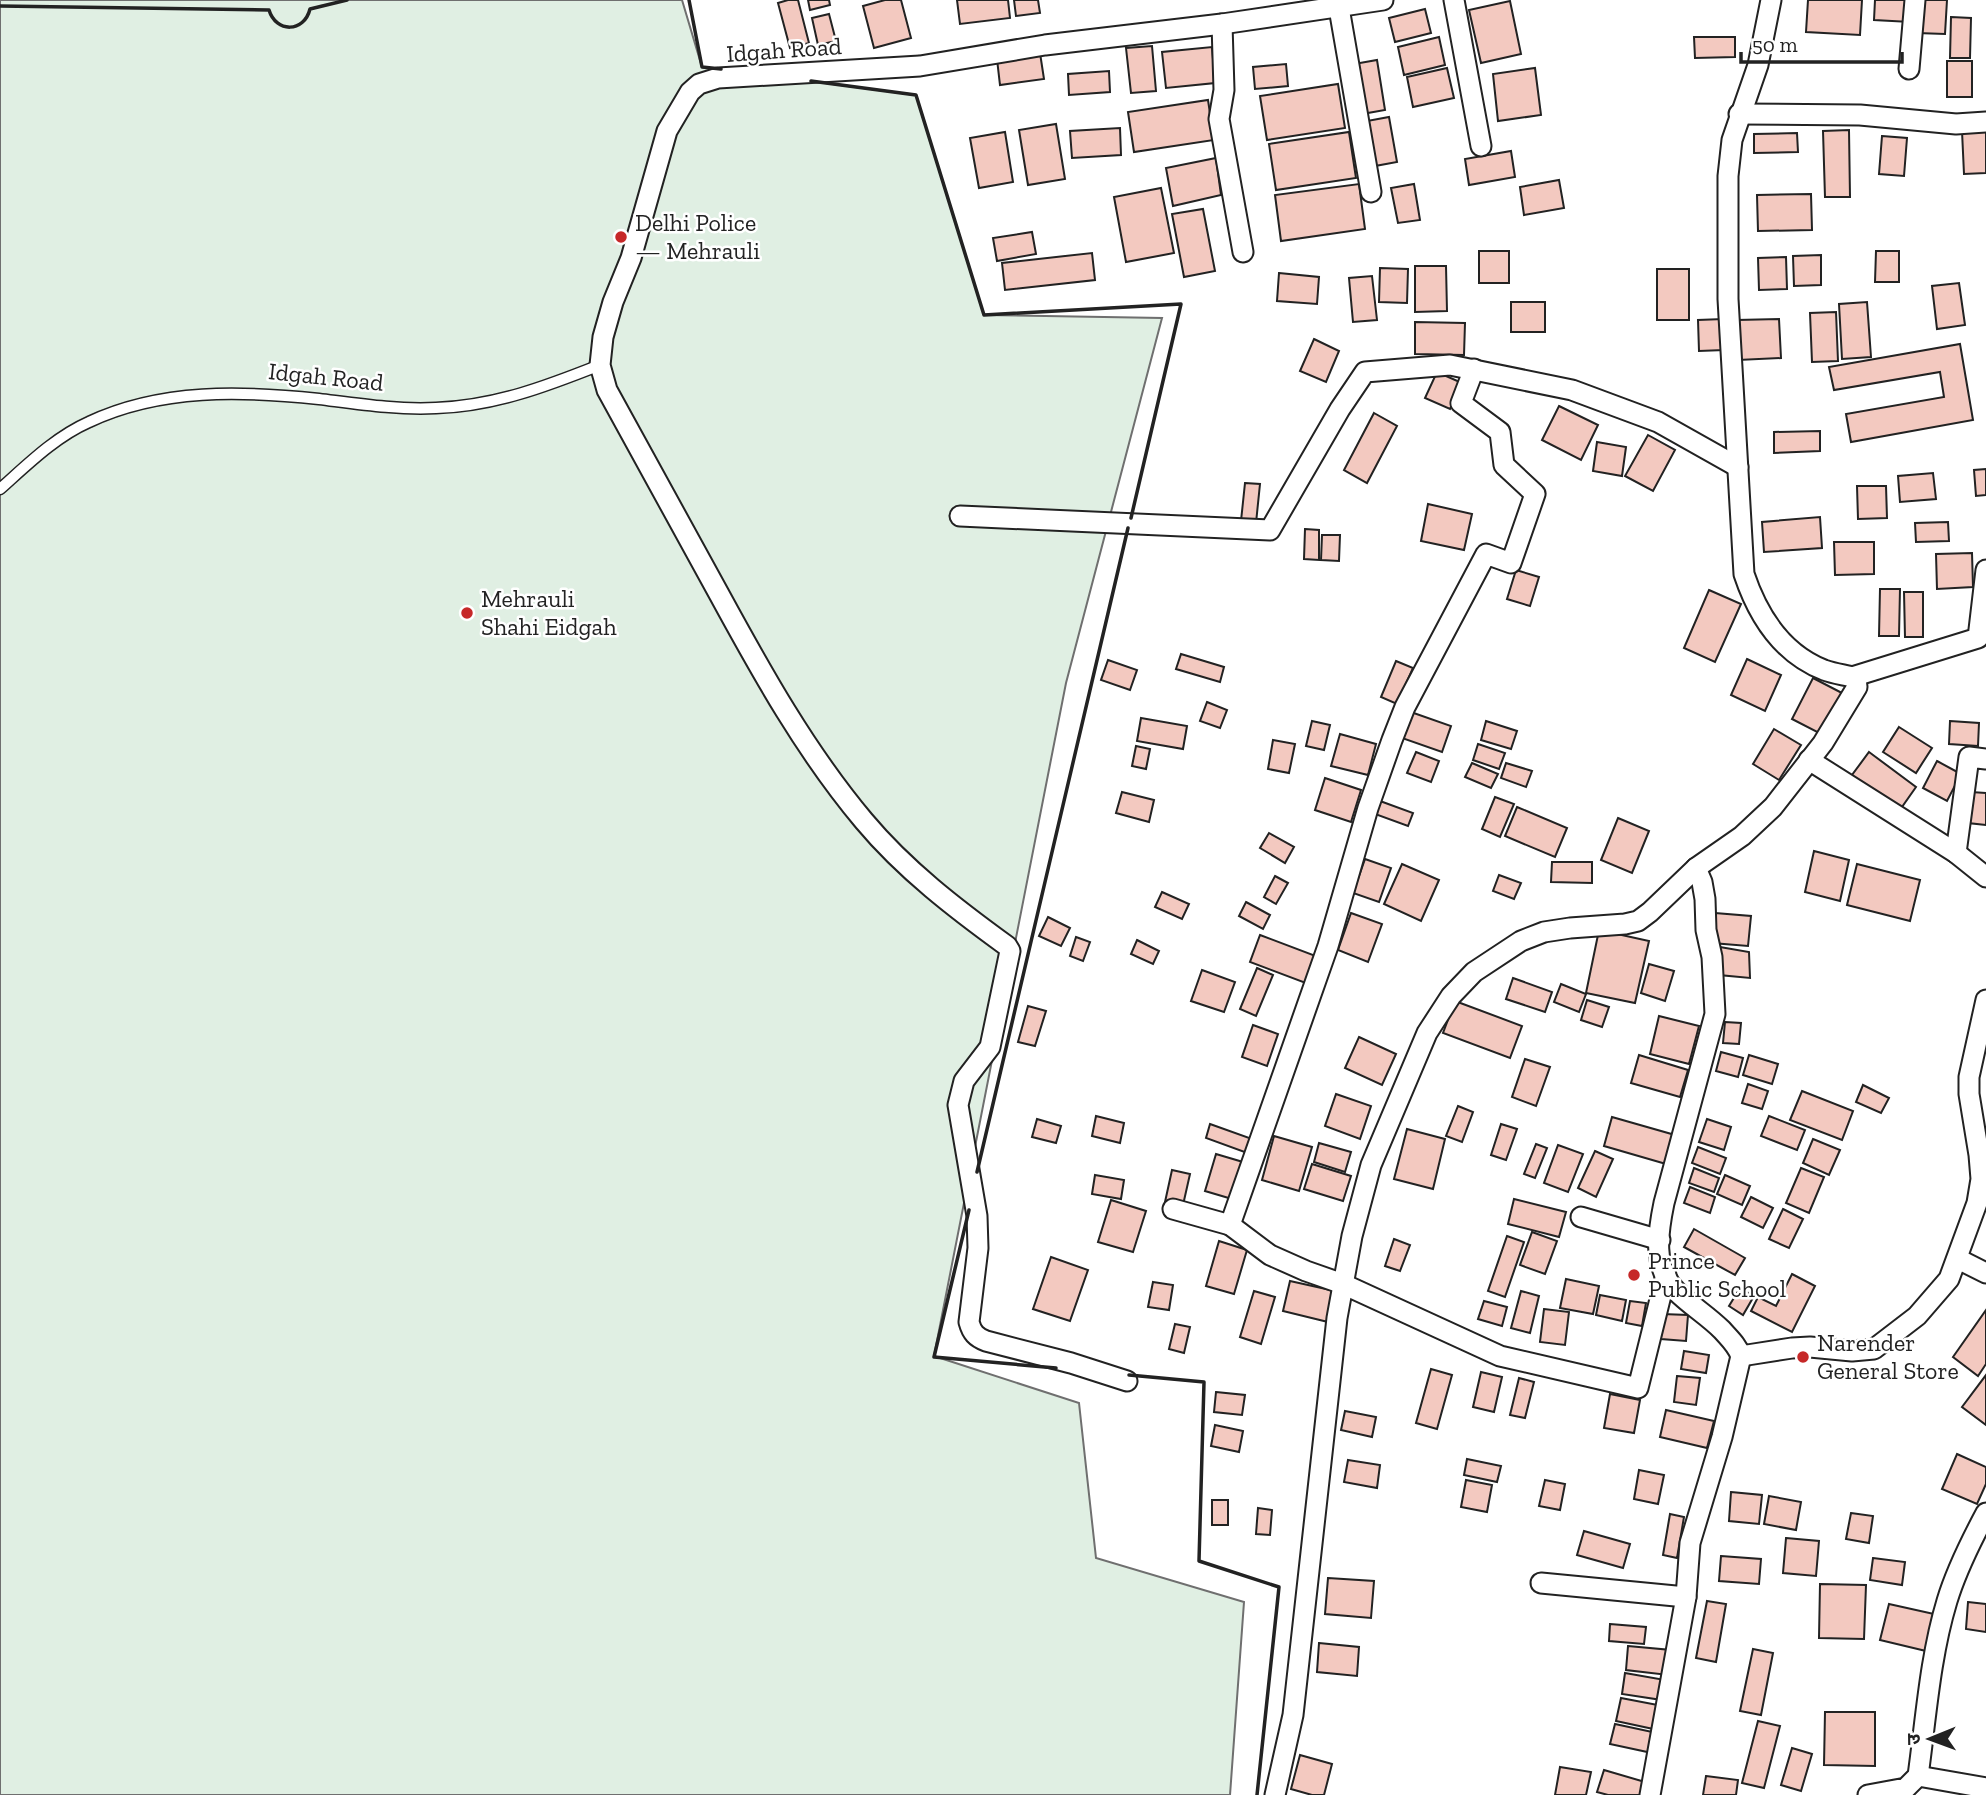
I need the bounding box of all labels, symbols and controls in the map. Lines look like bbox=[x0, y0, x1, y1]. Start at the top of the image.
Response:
scale bar bbox=[1741, 21, 1902, 65]
street label: Idgah Road bbox=[725, 31, 843, 68]
text: 50 m bbox=[1752, 32, 1798, 57]
place label: Delhi Police — Mehrauli bbox=[635, 208, 760, 265]
marker: Delhi Police — Mehrauli bbox=[613, 229, 629, 245]
street label: Idgah Road bbox=[267, 356, 385, 397]
place label: Mehrauli Shahi Eidgah bbox=[481, 584, 617, 641]
marker: Mehrauli Shahi Eidgah bbox=[459, 605, 475, 621]
place label: Prince Public School bbox=[1648, 1246, 1786, 1303]
marker: Prince Public School bbox=[1626, 1267, 1642, 1283]
place label: Narender General Store bbox=[1817, 1328, 1959, 1385]
marker: Narender General Store bbox=[1795, 1349, 1811, 1365]
north arrow bbox=[1895, 1704, 1965, 1774]
text: उ bbox=[1902, 1733, 1925, 1745]

